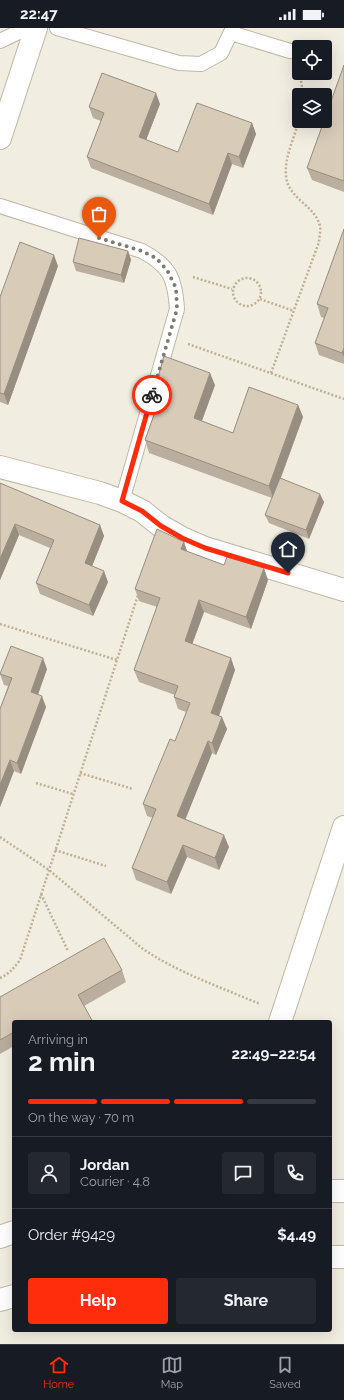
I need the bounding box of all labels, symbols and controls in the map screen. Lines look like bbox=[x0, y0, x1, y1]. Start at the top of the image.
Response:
text: 22:47 bbox=[20, 5, 58, 23]
map controls bbox=[292, 40, 332, 128]
button: locate bbox=[292, 40, 332, 80]
button: layers bbox=[292, 88, 332, 128]
pin bbox=[82, 197, 116, 238]
icon: bag bbox=[88, 203, 110, 225]
courier bbox=[132, 375, 172, 415]
icon: bike bbox=[141, 384, 163, 406]
pin bbox=[271, 532, 305, 573]
icon: home bbox=[277, 538, 299, 560]
text: Arriving in bbox=[28, 1032, 88, 1047]
text: 22:49–22:54 bbox=[231, 1045, 316, 1063]
text: 2 min bbox=[28, 1047, 95, 1077]
text: On the way · 70 m bbox=[28, 1110, 134, 1125]
button: person bbox=[28, 1152, 70, 1194]
button: chat bbox=[222, 1152, 264, 1194]
button: phone bbox=[274, 1152, 316, 1194]
text: Jordan bbox=[80, 1156, 129, 1174]
text: Courier · 4.8 bbox=[80, 1174, 150, 1189]
text: Order #9429 bbox=[28, 1226, 115, 1244]
text: $4.49 bbox=[277, 1226, 316, 1244]
button: Help bbox=[28, 1278, 168, 1324]
button: Share bbox=[176, 1278, 316, 1324]
tab: Home bbox=[43, 1354, 74, 1391]
tab: Map bbox=[161, 1354, 183, 1391]
tab: Saved bbox=[269, 1354, 301, 1391]

